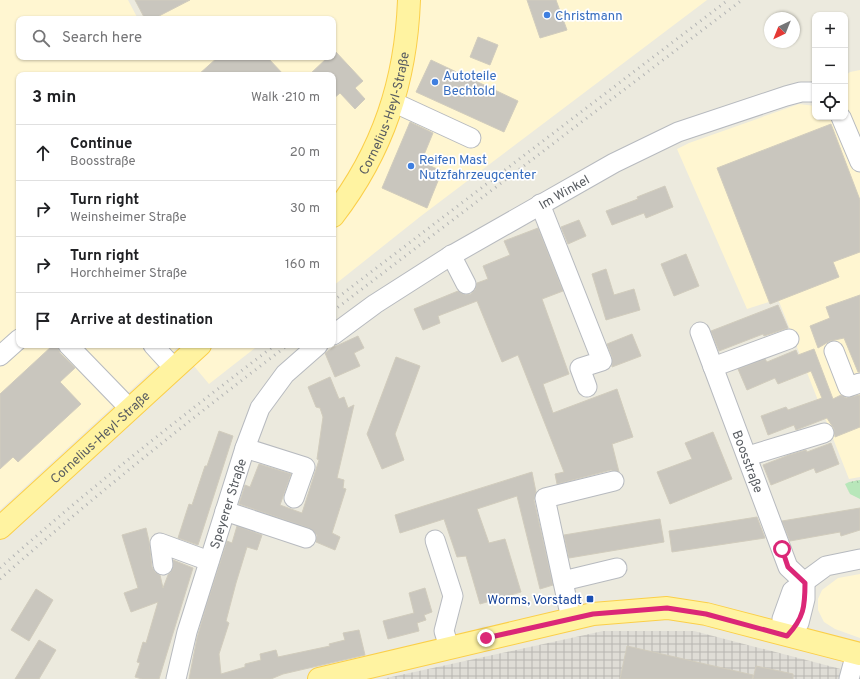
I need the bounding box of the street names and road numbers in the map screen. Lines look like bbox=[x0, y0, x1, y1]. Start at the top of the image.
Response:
street label: Cornelius-Heyl-Straße bbox=[356, 51, 414, 178]
street label: Im Winkel bbox=[536, 173, 593, 214]
street label: Cornelius-Heyl-Straße bbox=[48, 389, 154, 488]
street label: Boosstraße bbox=[728, 428, 766, 495]
street label: Speyerer Straße bbox=[208, 457, 251, 551]

